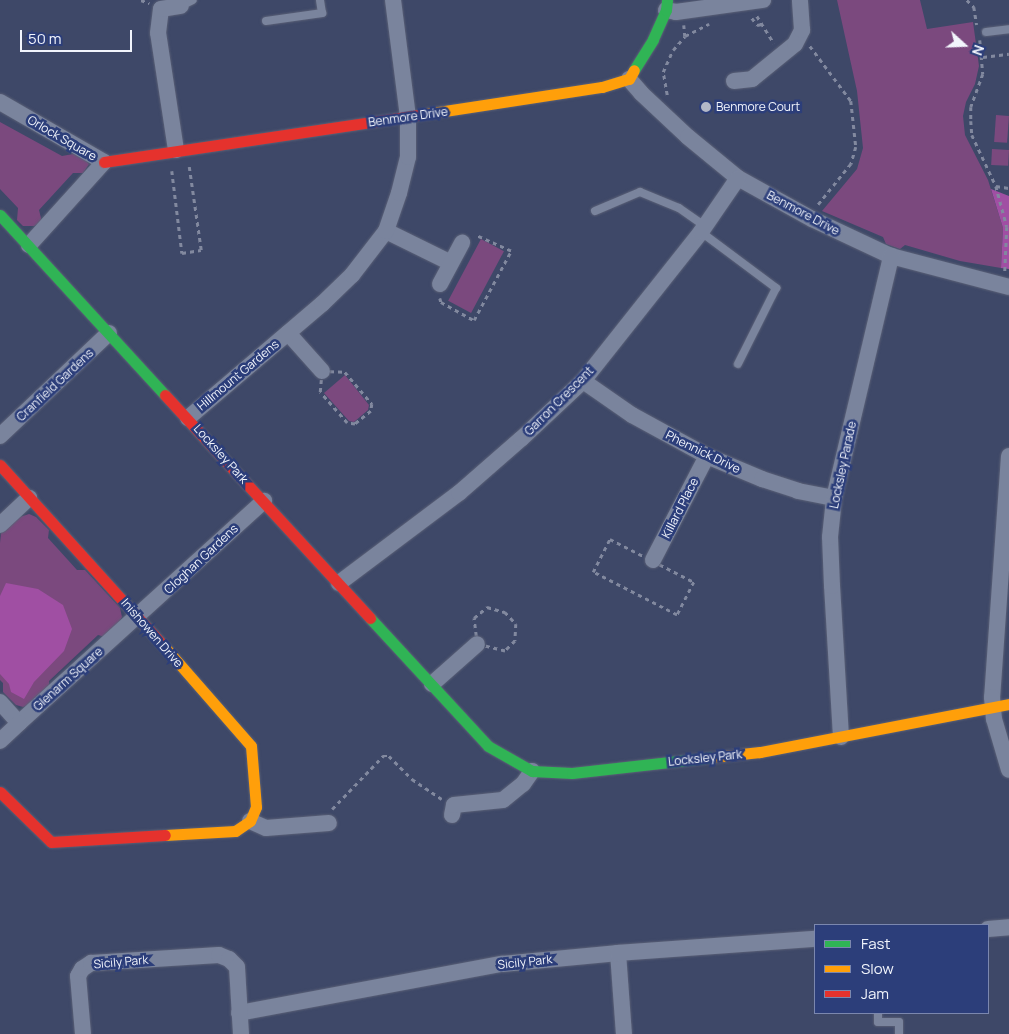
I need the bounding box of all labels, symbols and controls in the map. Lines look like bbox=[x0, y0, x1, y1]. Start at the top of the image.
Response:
scale bar bbox=[22, 20, 135, 52]
north arrow bbox=[939, 20, 989, 70]
text: 50 m bbox=[28, 28, 62, 49]
text: N bbox=[968, 42, 989, 58]
place label: Benmore Court bbox=[716, 100, 800, 114]
marker: Benmore Court bbox=[700, 101, 712, 113]
street label: Benmore Drive bbox=[367, 104, 449, 130]
street label: Orlock Square bbox=[25, 112, 99, 164]
street label: Benmore Drive bbox=[764, 188, 842, 238]
street label: Hillmount Gardens bbox=[194, 337, 282, 413]
street label: Cranfield Gardens bbox=[14, 346, 96, 424]
street label: Garron Crescent bbox=[522, 364, 596, 438]
street label: Locksley Parade bbox=[827, 420, 859, 510]
street label: Locksley Park bbox=[191, 422, 251, 486]
street label: Phennick Drive bbox=[663, 428, 743, 476]
street label: Killard Place bbox=[659, 475, 701, 541]
street label: Cloghan Gardens bbox=[161, 521, 241, 597]
street label: Inishowen Drive bbox=[118, 596, 186, 670]
street label: Glenarm Square bbox=[30, 644, 106, 714]
street label: Locksley Park bbox=[667, 747, 743, 769]
legend bbox=[814, 924, 989, 1014]
text: Fast bbox=[861, 933, 890, 954]
street label: Sicily Park bbox=[93, 952, 149, 972]
street label: Sicily Park bbox=[497, 952, 553, 972]
text: Slow bbox=[861, 958, 894, 979]
text: Jam bbox=[861, 983, 889, 1004]

